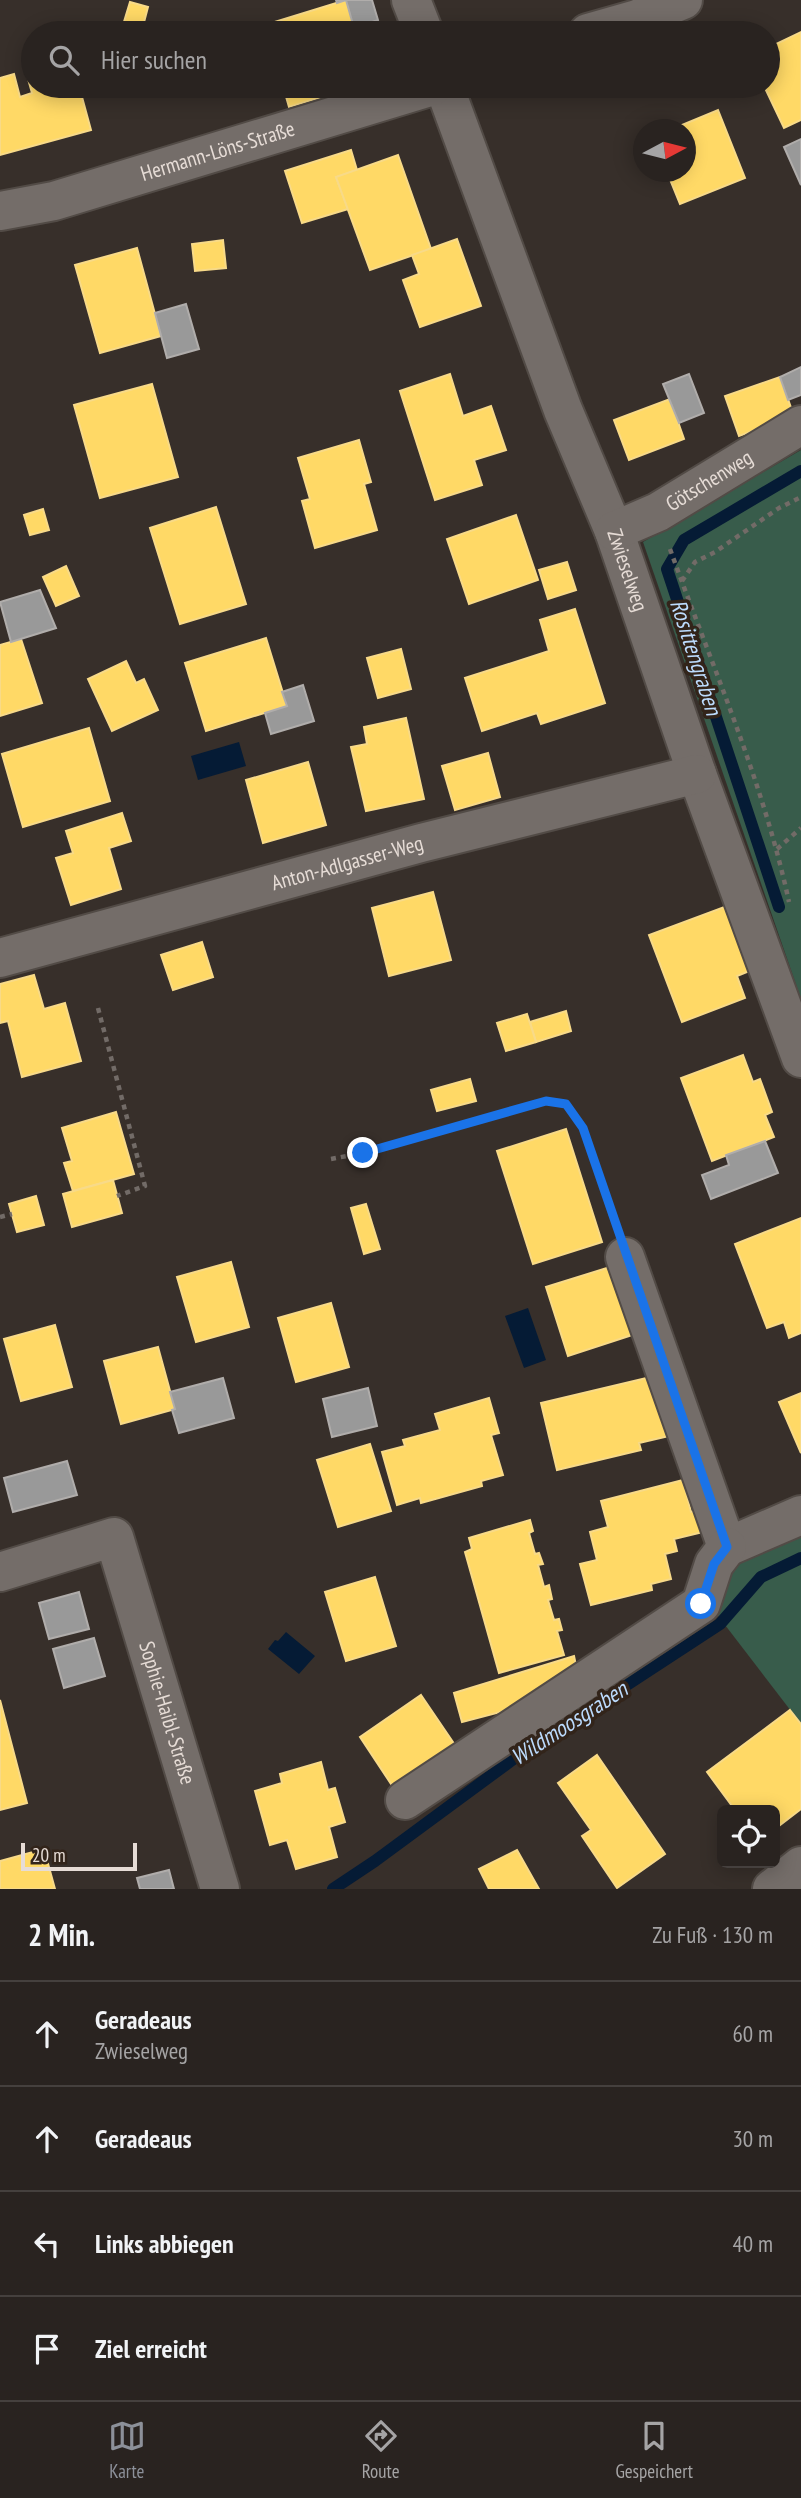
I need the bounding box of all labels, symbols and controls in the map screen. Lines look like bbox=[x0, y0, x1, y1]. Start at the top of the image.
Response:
search box bbox=[21, 21, 780, 98]
icon: search bbox=[45, 41, 83, 79]
text: Hier suchen bbox=[101, 43, 207, 76]
street label: Hermann-Löns-Straße bbox=[137, 115, 298, 187]
north arrow bbox=[633, 119, 696, 182]
street label: Götschenweg bbox=[661, 444, 757, 517]
street label: Zwieselweg bbox=[601, 526, 654, 615]
water label: Rosittengraben bbox=[664, 595, 729, 720]
street label: Anton-Adlgasser-Weg bbox=[268, 829, 426, 896]
route end bbox=[347, 1137, 378, 1168]
route start bbox=[685, 1588, 716, 1619]
street label: Sophie-Haibl-Straße bbox=[133, 1638, 202, 1788]
water label: Wildmoosgraben bbox=[505, 1673, 634, 1771]
map controls bbox=[717, 1805, 780, 1868]
button: locate bbox=[717, 1805, 780, 1868]
scale bar bbox=[21, 1840, 136, 1872]
text: 20 m bbox=[32, 1843, 66, 1867]
text: 2 Min. bbox=[28, 1915, 95, 1954]
text: Zu Fuß · 130 m bbox=[652, 1920, 773, 1949]
text: Geradeaus bbox=[95, 2003, 192, 2036]
icon: ahead bbox=[28, 2015, 66, 2053]
text: 60 m bbox=[732, 2019, 773, 2048]
text: Zwieselweg bbox=[95, 2036, 188, 2065]
icon: ahead bbox=[28, 2120, 66, 2158]
text: Geradeaus bbox=[95, 2122, 192, 2155]
text: 30 m bbox=[732, 2124, 773, 2153]
icon: left bbox=[28, 2225, 66, 2263]
text: Links abbiegen bbox=[95, 2227, 234, 2260]
text: 40 m bbox=[732, 2229, 773, 2258]
icon: arrive bbox=[28, 2330, 66, 2368]
text: Ziel erreicht bbox=[95, 2332, 207, 2365]
tab: Karte bbox=[108, 2417, 146, 2483]
tab: Route bbox=[362, 2417, 400, 2483]
tab: Gespeichert bbox=[615, 2417, 693, 2483]

